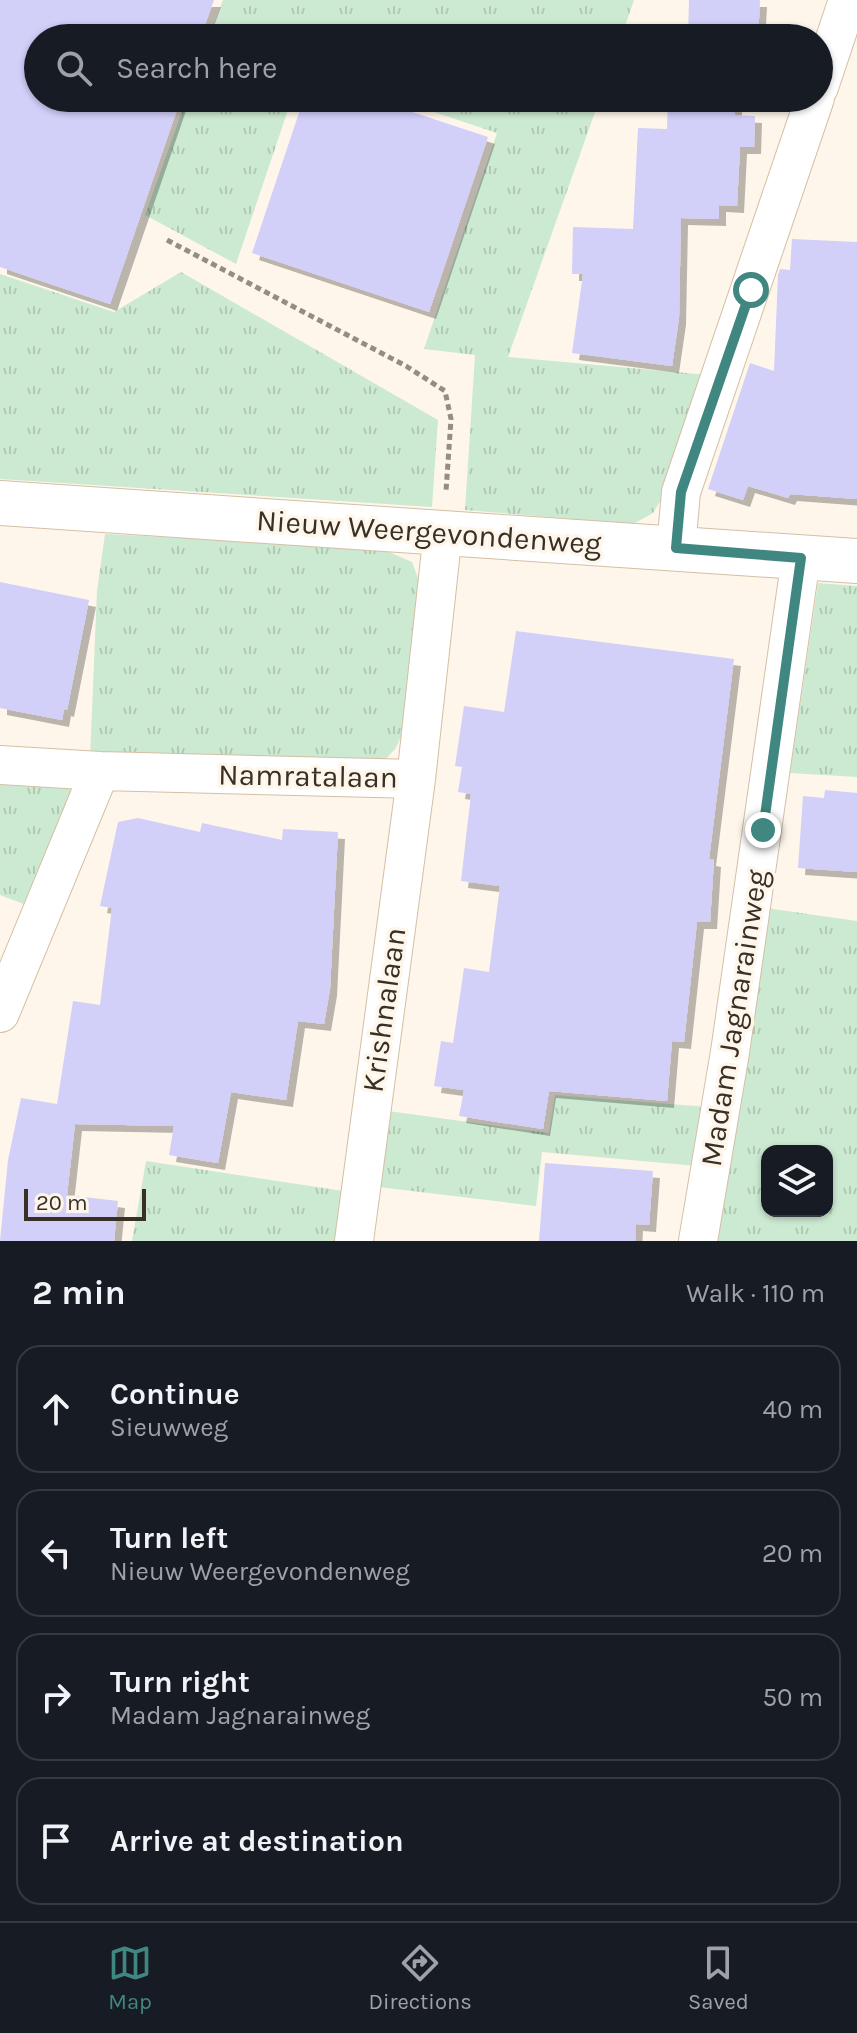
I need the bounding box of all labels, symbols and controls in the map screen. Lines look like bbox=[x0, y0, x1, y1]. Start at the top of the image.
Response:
search box bbox=[24, 24, 833, 112]
icon: search bbox=[52, 46, 96, 90]
text: Search here bbox=[116, 50, 277, 86]
route start bbox=[733, 272, 769, 308]
street label: Nieuw Weergevondenweg bbox=[255, 502, 603, 562]
street label: Namratalaan bbox=[218, 756, 398, 796]
route end bbox=[745, 812, 781, 848]
street label: Madam Jagnarainweg bbox=[693, 867, 775, 1169]
street label: Krishnalaan bbox=[355, 925, 413, 1095]
map controls bbox=[761, 1145, 833, 1217]
button: layers bbox=[761, 1145, 833, 1217]
scale bar bbox=[24, 1185, 146, 1221]
text: 20 m bbox=[36, 1190, 88, 1216]
text: 2 min bbox=[32, 1273, 126, 1313]
text: Walk · 110 m bbox=[686, 1278, 825, 1309]
text: Continue bbox=[110, 1376, 240, 1412]
icon: ahead bbox=[34, 1387, 78, 1431]
text: 40 m bbox=[763, 1394, 823, 1425]
text: Sieuwweg bbox=[110, 1412, 228, 1443]
text: Turn left bbox=[110, 1520, 228, 1556]
icon: left bbox=[34, 1531, 78, 1575]
text: 20 m bbox=[762, 1538, 823, 1569]
text: Nieuw Weergevondenweg bbox=[110, 1556, 410, 1587]
text: Turn right bbox=[110, 1664, 250, 1700]
icon: right bbox=[34, 1675, 78, 1719]
text: 50 m bbox=[762, 1682, 823, 1713]
text: Madam Jagnarainweg bbox=[110, 1700, 370, 1731]
icon: arrive bbox=[34, 1819, 78, 1863]
text: Arrive at destination bbox=[110, 1823, 404, 1859]
tab: Map bbox=[108, 1941, 152, 2015]
tab: Directions bbox=[368, 1941, 472, 2015]
tab: Saved bbox=[688, 1941, 749, 2015]

